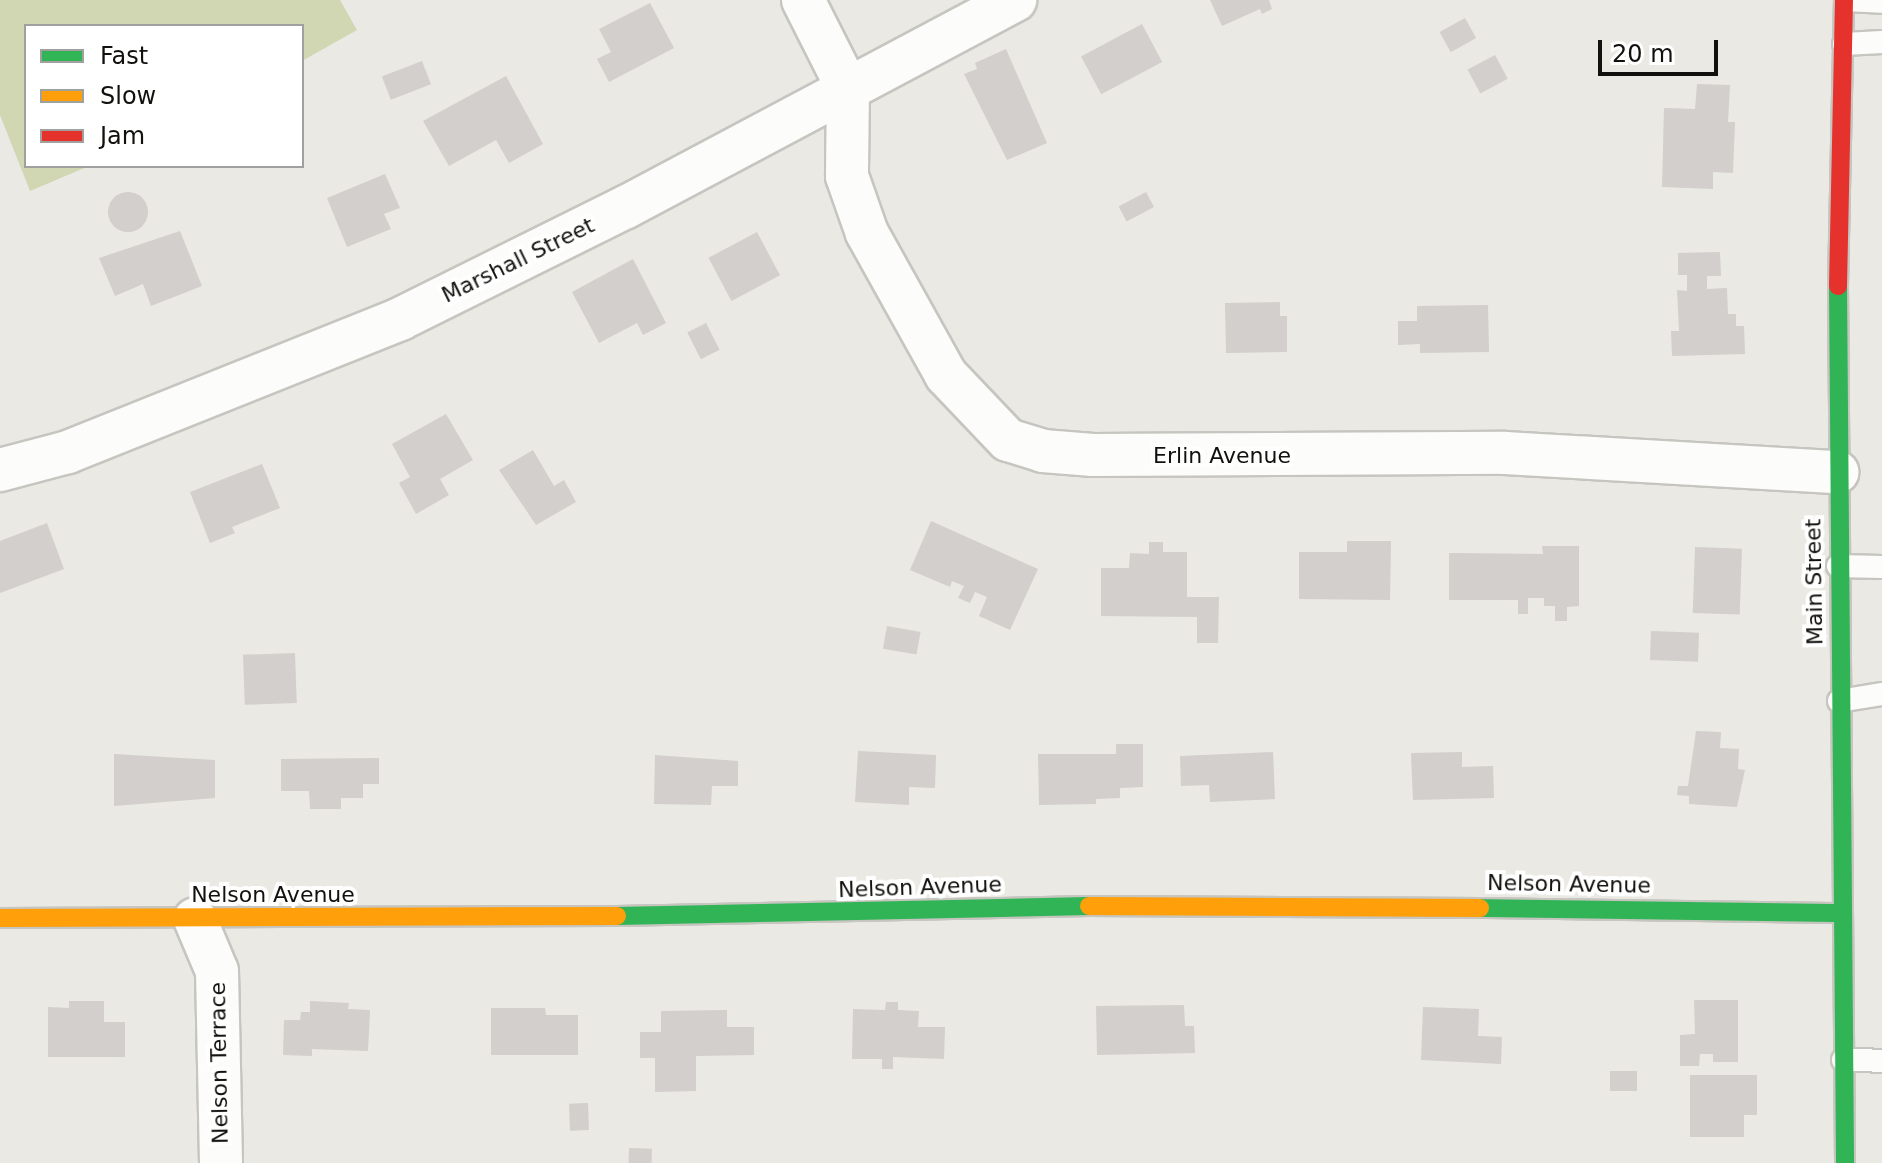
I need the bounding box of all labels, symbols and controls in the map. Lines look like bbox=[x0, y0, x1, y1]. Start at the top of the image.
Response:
legend bbox=[24, 24, 304, 168]
scale bar bbox=[1602, 24, 1722, 74]
text: 20 m bbox=[1612, 40, 1674, 68]
text: Fast bbox=[100, 42, 148, 70]
text: Slow bbox=[100, 82, 156, 110]
text: Jam bbox=[100, 122, 145, 150]
street label: Marshall Street bbox=[437, 212, 599, 308]
street label: Erlin Avenue bbox=[1153, 443, 1291, 469]
street label: Main Street bbox=[1800, 519, 1828, 645]
street label: Nelson Avenue bbox=[1487, 869, 1651, 899]
street label: Nelson Avenue bbox=[838, 871, 1002, 903]
street label: Nelson Avenue bbox=[191, 882, 355, 908]
street label: Nelson Terrace bbox=[204, 982, 234, 1144]

